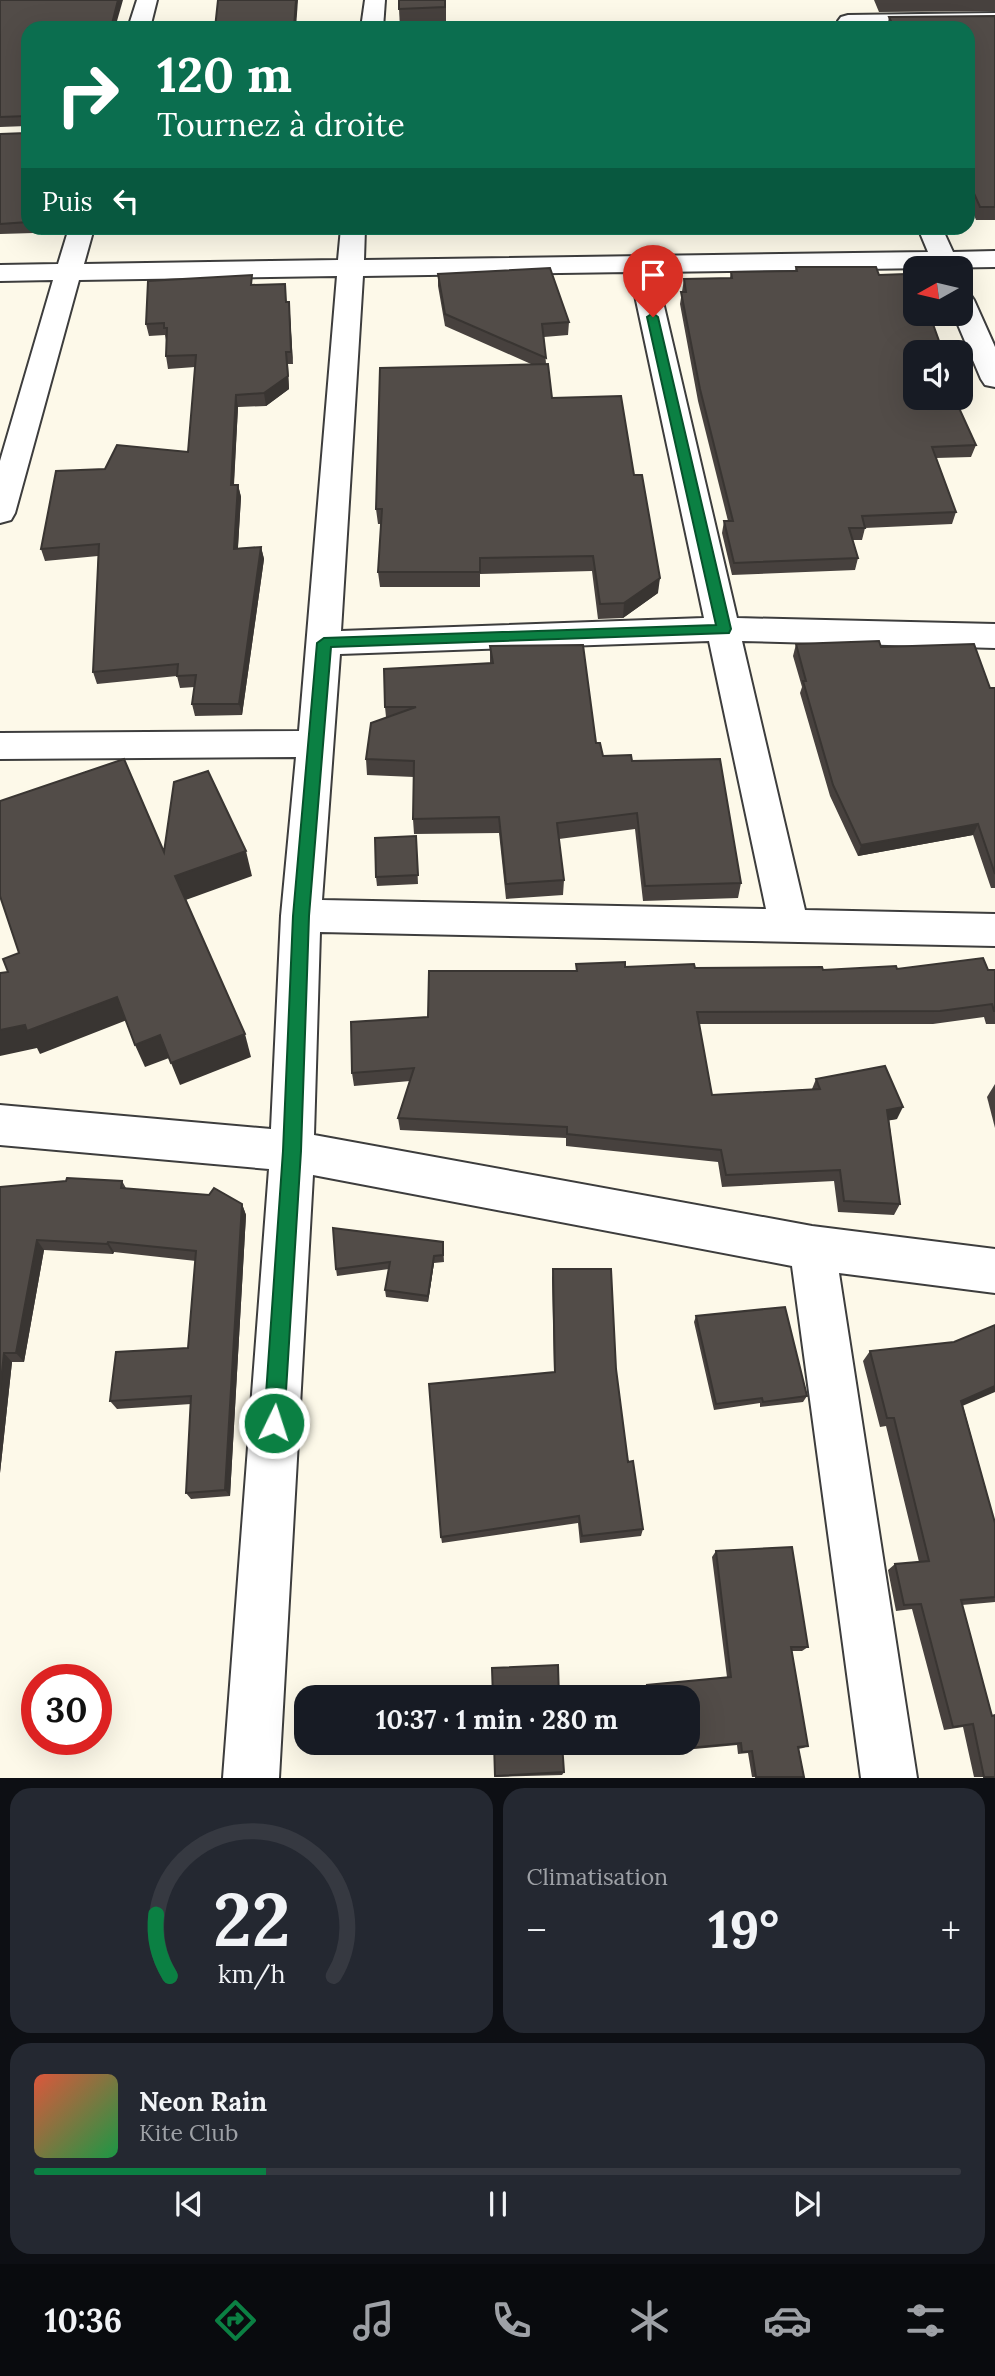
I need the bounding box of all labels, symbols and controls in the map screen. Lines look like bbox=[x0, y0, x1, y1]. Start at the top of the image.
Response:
text: 120 m bbox=[157, 43, 292, 105]
icon: right bbox=[42, 49, 133, 140]
text: Tournez à droite bbox=[157, 104, 405, 145]
icon: left bbox=[107, 182, 145, 220]
text: Puis bbox=[42, 185, 93, 218]
pin bbox=[623, 245, 683, 317]
icon: arrive bbox=[634, 256, 672, 294]
north arrow bbox=[903, 256, 973, 326]
map controls bbox=[903, 256, 973, 410]
button: sound bbox=[903, 340, 973, 410]
position arrow bbox=[237, 1386, 311, 1460]
speed limit sign: 30 bbox=[21, 1664, 112, 1755]
text: 10:37 · 1 min · 280 m bbox=[376, 1703, 618, 1736]
text: Climatisation bbox=[527, 1862, 668, 1891]
text: 22 bbox=[212, 1874, 290, 1967]
text: 19° bbox=[708, 1896, 779, 1962]
text: − bbox=[527, 1906, 547, 1954]
text: + bbox=[941, 1906, 961, 1954]
text: km/h bbox=[217, 1958, 285, 1990]
text: Neon Rain bbox=[139, 2085, 267, 2118]
text: Kite Club bbox=[139, 2118, 238, 2147]
icon: previous bbox=[170, 2185, 208, 2223]
icon: pause bbox=[479, 2185, 517, 2223]
icon: next bbox=[788, 2185, 826, 2223]
icon: directions bbox=[211, 2296, 260, 2345]
icon: music bbox=[349, 2296, 398, 2345]
icon: phone bbox=[487, 2296, 536, 2345]
icon: climate bbox=[625, 2296, 674, 2345]
icon: car bbox=[763, 2296, 812, 2345]
icon: filters bbox=[901, 2296, 950, 2345]
text: 10:36 bbox=[45, 2300, 122, 2341]

